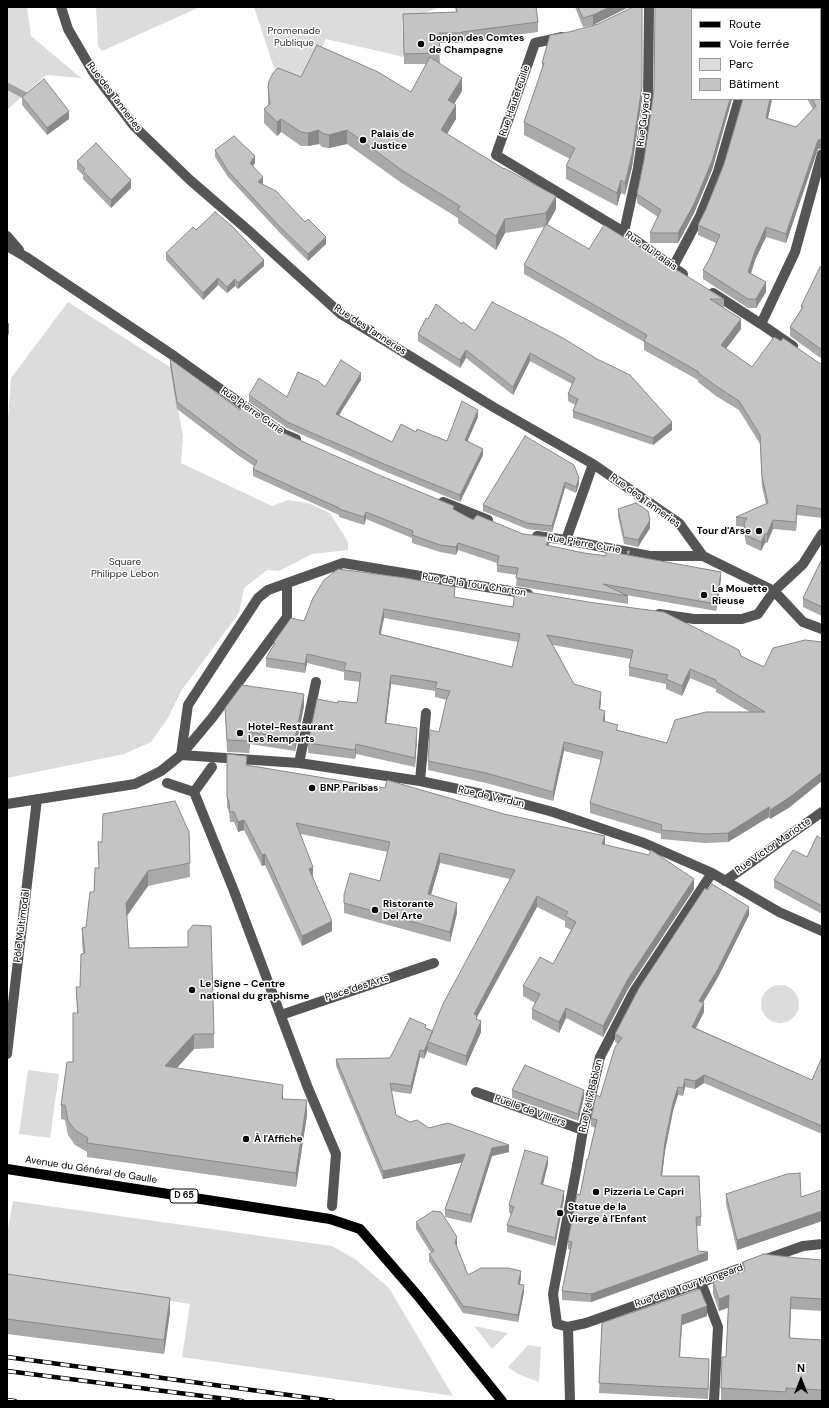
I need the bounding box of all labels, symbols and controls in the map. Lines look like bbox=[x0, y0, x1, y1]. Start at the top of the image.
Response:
legend bbox=[691, 8, 821, 100]
text: Route bbox=[729, 16, 761, 32]
park label: Promenade Publique bbox=[268, 25, 320, 48]
place label: Donjon des Comtes de Champagne bbox=[429, 32, 524, 56]
text: Voie ferrée bbox=[729, 36, 789, 52]
marker: Donjon des Comtes de Champagne bbox=[416, 39, 426, 49]
text: Parc bbox=[729, 56, 753, 72]
street label: Rue des Tanneries bbox=[84, 60, 144, 134]
street label: Rue Hautefeuille bbox=[497, 64, 533, 138]
text: Bâtiment bbox=[729, 76, 779, 92]
street label: Rue Guyard bbox=[635, 93, 653, 147]
place label: Palais de Justice bbox=[371, 128, 414, 152]
marker: Palais de Justice bbox=[358, 135, 368, 145]
street label: Rue du Palais bbox=[623, 229, 679, 273]
street label: Rue des Tanneries bbox=[332, 302, 408, 358]
street label: Rue Pierre Curie bbox=[218, 385, 286, 437]
street label: Rue des Tanneries bbox=[608, 471, 682, 531]
place label: Tour d'Arse bbox=[697, 525, 751, 537]
marker: Tour d'Arse bbox=[754, 526, 764, 536]
street label: Rue Pierre Curie bbox=[546, 532, 622, 556]
park label: Square Philippe Lebon bbox=[91, 556, 159, 580]
street label: Rue de la Tour Charton bbox=[421, 571, 527, 599]
place label: La Mouette Rieuse bbox=[712, 583, 767, 606]
marker: La Mouette Rieuse bbox=[699, 590, 709, 600]
place label: Hotel-Restaurant Les Remparts bbox=[248, 721, 334, 744]
marker: Hotel-Restaurant Les Remparts bbox=[235, 728, 245, 738]
place label: BNP Paribas bbox=[320, 782, 378, 794]
marker: BNP Paribas bbox=[307, 783, 317, 793]
street label: Rue de Verdun bbox=[457, 784, 525, 810]
street label: Rue Victor Mariotte bbox=[733, 815, 813, 877]
street label: Pôle Multimodal bbox=[12, 889, 32, 963]
place label: Ristorante Del Arte bbox=[383, 898, 434, 922]
marker: Ristorante Del Arte bbox=[370, 905, 380, 915]
street label: Place des Arts bbox=[324, 972, 390, 1004]
place label: Le Signe - Centre national du graphisme bbox=[200, 978, 309, 1002]
marker: Le Signe - Centre national du graphisme bbox=[187, 985, 197, 995]
street label: Rue Félix Bablon bbox=[577, 1058, 605, 1134]
street label: Ruelle de Villiers bbox=[493, 1093, 567, 1129]
place label: À l'Affiche bbox=[254, 1133, 303, 1145]
marker: À l'Affiche bbox=[241, 1134, 251, 1144]
street label: Avenue du Général de Gaulle bbox=[24, 1154, 158, 1186]
place label: Pizzeria Le Capri bbox=[604, 1186, 684, 1198]
marker: Pizzeria Le Capri bbox=[591, 1187, 601, 1197]
road number: D 65 bbox=[170, 1189, 198, 1203]
place label: Statue de la Vierge à l'Enfant bbox=[568, 1201, 647, 1224]
marker: Statue de la Vierge à l'Enfant bbox=[555, 1208, 565, 1218]
street label: Rue de la Tour Mongeard bbox=[633, 1262, 745, 1310]
north arrow bbox=[781, 1360, 821, 1400]
text: N bbox=[797, 1361, 805, 1375]

